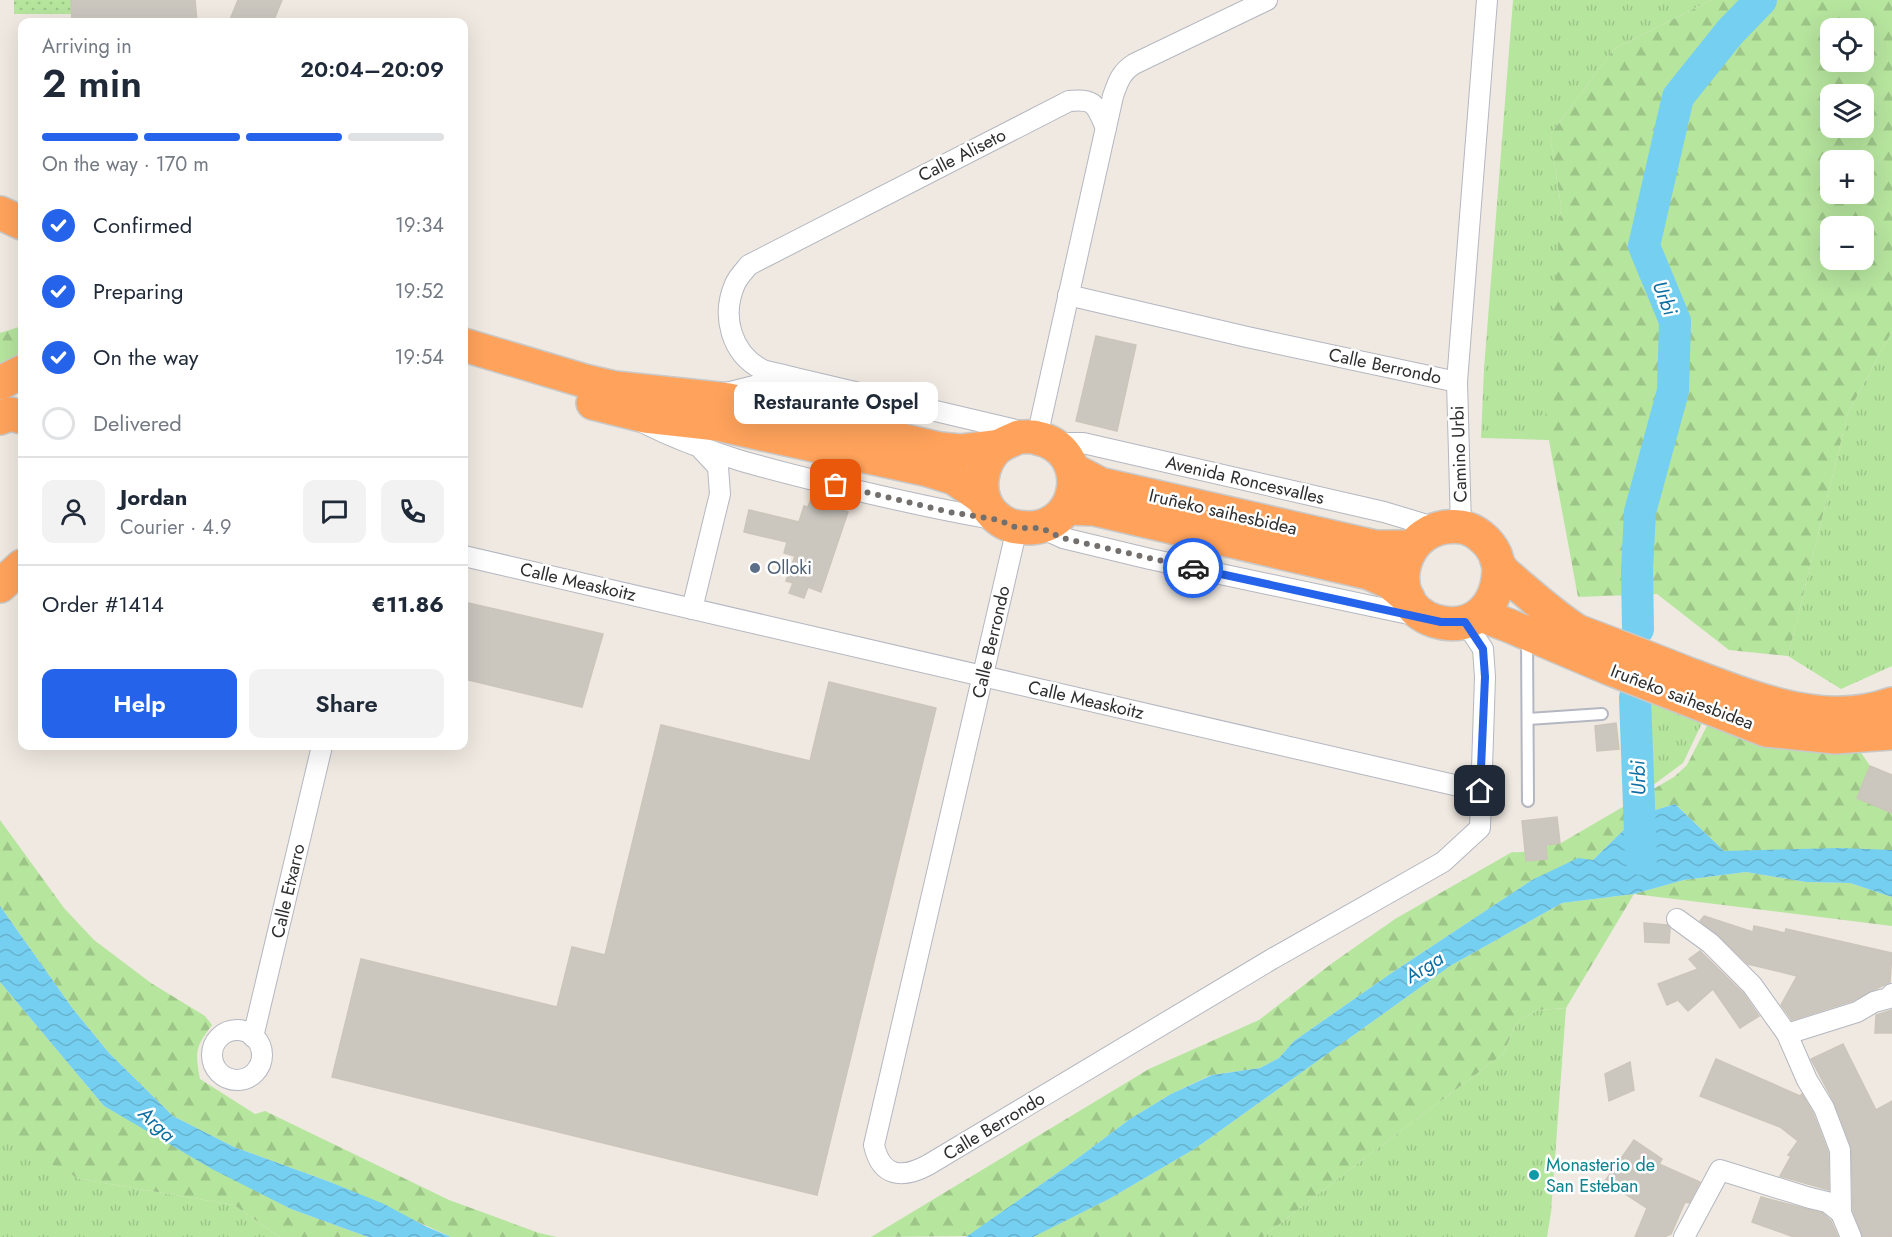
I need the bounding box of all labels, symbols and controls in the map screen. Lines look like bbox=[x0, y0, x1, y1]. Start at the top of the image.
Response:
map controls bbox=[1820, 18, 1874, 270]
button: locate bbox=[1820, 18, 1874, 72]
text: Arriving in bbox=[42, 32, 132, 61]
text: 20:04–20:09 bbox=[300, 53, 444, 85]
text: 2 min bbox=[42, 55, 142, 112]
button: layers bbox=[1820, 84, 1874, 138]
street label: Calle Aliseto bbox=[914, 122, 1011, 188]
text: On the way · 170 m bbox=[42, 150, 209, 179]
button: + bbox=[1820, 150, 1874, 204]
icon: check bbox=[42, 209, 75, 242]
text: Confirmed bbox=[93, 209, 192, 241]
text: 19:34 bbox=[395, 211, 444, 240]
button: − bbox=[1820, 216, 1874, 270]
icon: check bbox=[42, 275, 75, 308]
text: Preparing bbox=[93, 275, 184, 307]
text: 19:52 bbox=[395, 277, 444, 306]
water label: Urbi bbox=[1645, 277, 1685, 321]
icon: check bbox=[42, 341, 75, 374]
text: On the way bbox=[93, 341, 198, 373]
street label: Calle Berrondo bbox=[1326, 341, 1444, 391]
text: 19:54 bbox=[395, 343, 444, 372]
callout: Restaurante Ospel bbox=[734, 383, 938, 425]
text: Restaurante Ospel bbox=[753, 388, 919, 417]
street label: Camino Urbi bbox=[1444, 405, 1474, 503]
text: Delivered bbox=[93, 407, 182, 439]
street label: Avenida Roncesvalles bbox=[1163, 449, 1327, 511]
pin bbox=[810, 459, 861, 510]
icon: bag bbox=[819, 468, 852, 501]
button: person bbox=[42, 480, 105, 543]
button: chat bbox=[303, 480, 366, 543]
button: phone bbox=[381, 480, 444, 543]
text: Jordan bbox=[120, 481, 187, 513]
street label: Iruñeko saihesbidea bbox=[1146, 482, 1300, 542]
text: Courier · 4.9 bbox=[120, 513, 232, 542]
courier bbox=[1163, 538, 1223, 598]
icon: car bbox=[1177, 552, 1210, 585]
place label: Olloki bbox=[767, 555, 812, 581]
street label: Calle Measkoitz bbox=[517, 556, 639, 608]
marker: Olloki bbox=[748, 561, 762, 575]
street label: Calle Berrondo bbox=[965, 583, 1017, 701]
text: Order #1414 bbox=[42, 588, 164, 620]
text: €11.86 bbox=[372, 588, 444, 620]
street label: Iruñeko saihesbidea bbox=[1607, 658, 1757, 736]
button: Help bbox=[42, 669, 237, 738]
button: Share bbox=[249, 669, 444, 738]
street label: Calle Measkoitz bbox=[1025, 674, 1147, 726]
water label: Urbi bbox=[1623, 759, 1654, 796]
pin bbox=[1454, 765, 1505, 816]
icon: home bbox=[1463, 774, 1496, 807]
street label: Calle Etxarro bbox=[265, 841, 312, 941]
water label: Arga bbox=[1398, 944, 1449, 991]
street label: Calle Berrondo bbox=[938, 1085, 1050, 1167]
water label: Arga bbox=[131, 1099, 182, 1149]
place label: Monasterio de San Esteban bbox=[1546, 1152, 1655, 1199]
marker: Monasterio de San Esteban bbox=[1527, 1168, 1541, 1182]

